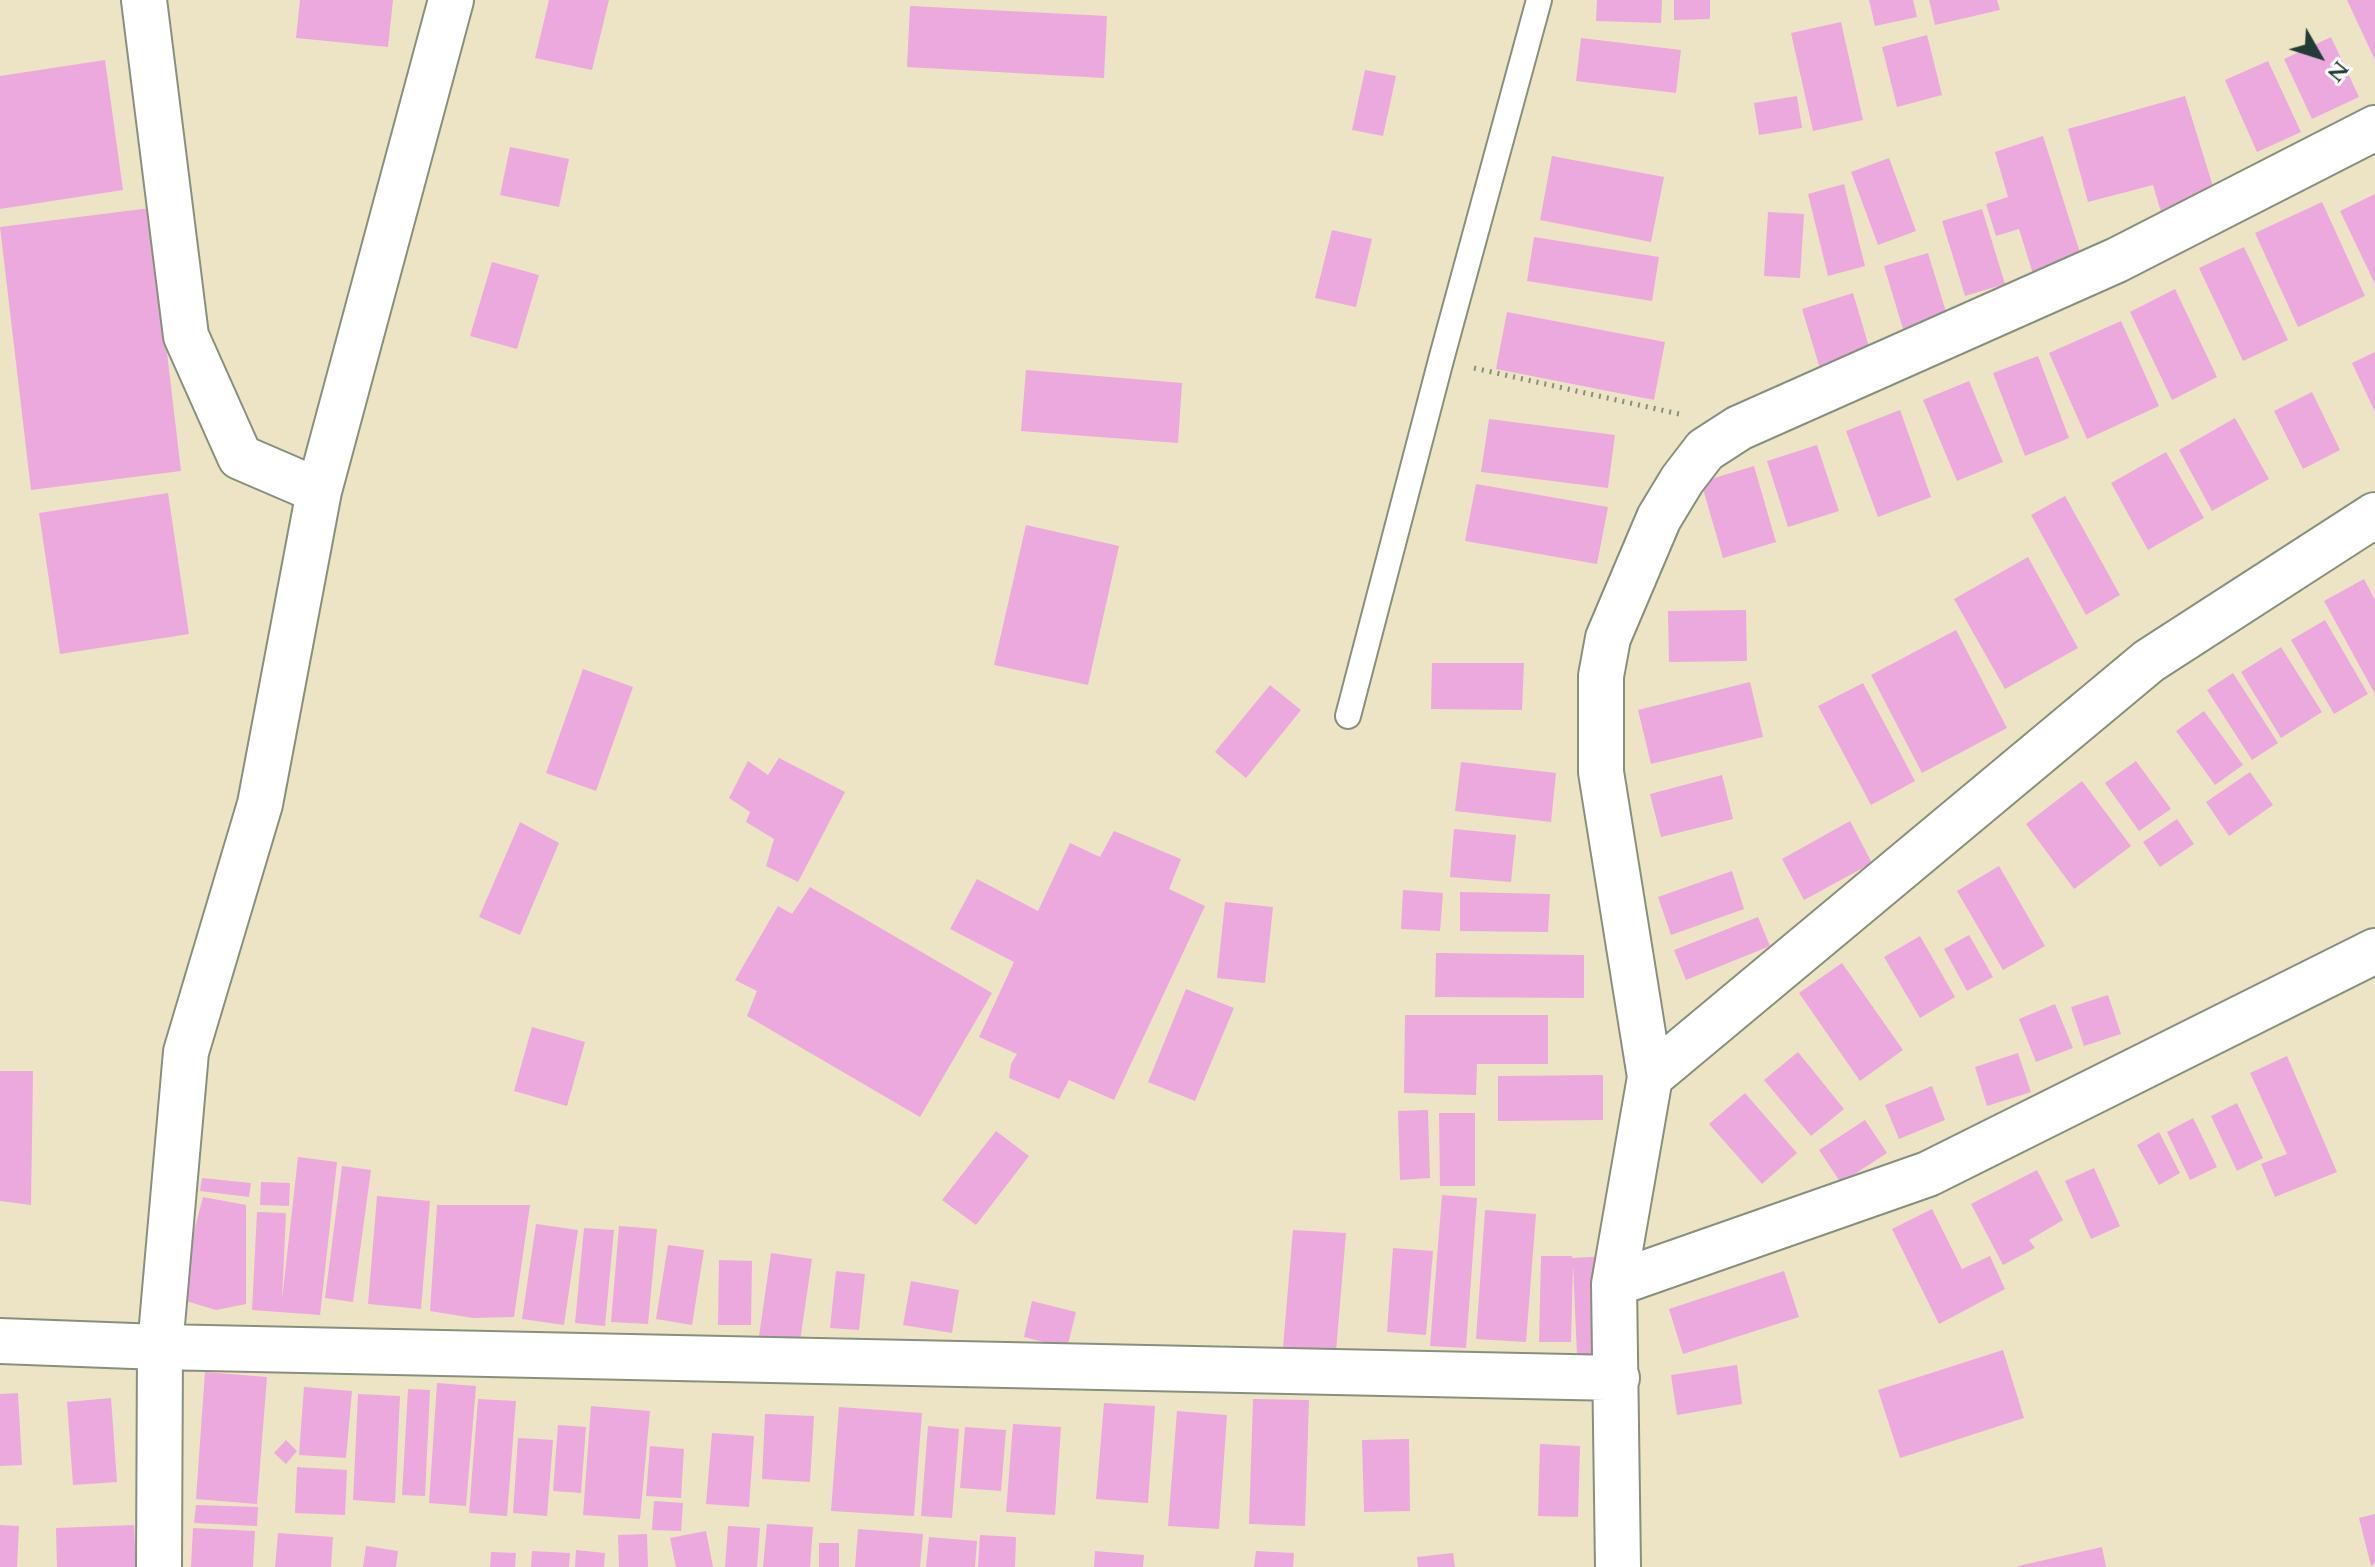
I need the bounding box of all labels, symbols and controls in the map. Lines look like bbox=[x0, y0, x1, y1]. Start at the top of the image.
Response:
north arrow bbox=[2279, 16, 2359, 96]
text: N bbox=[2320, 54, 2355, 88]

